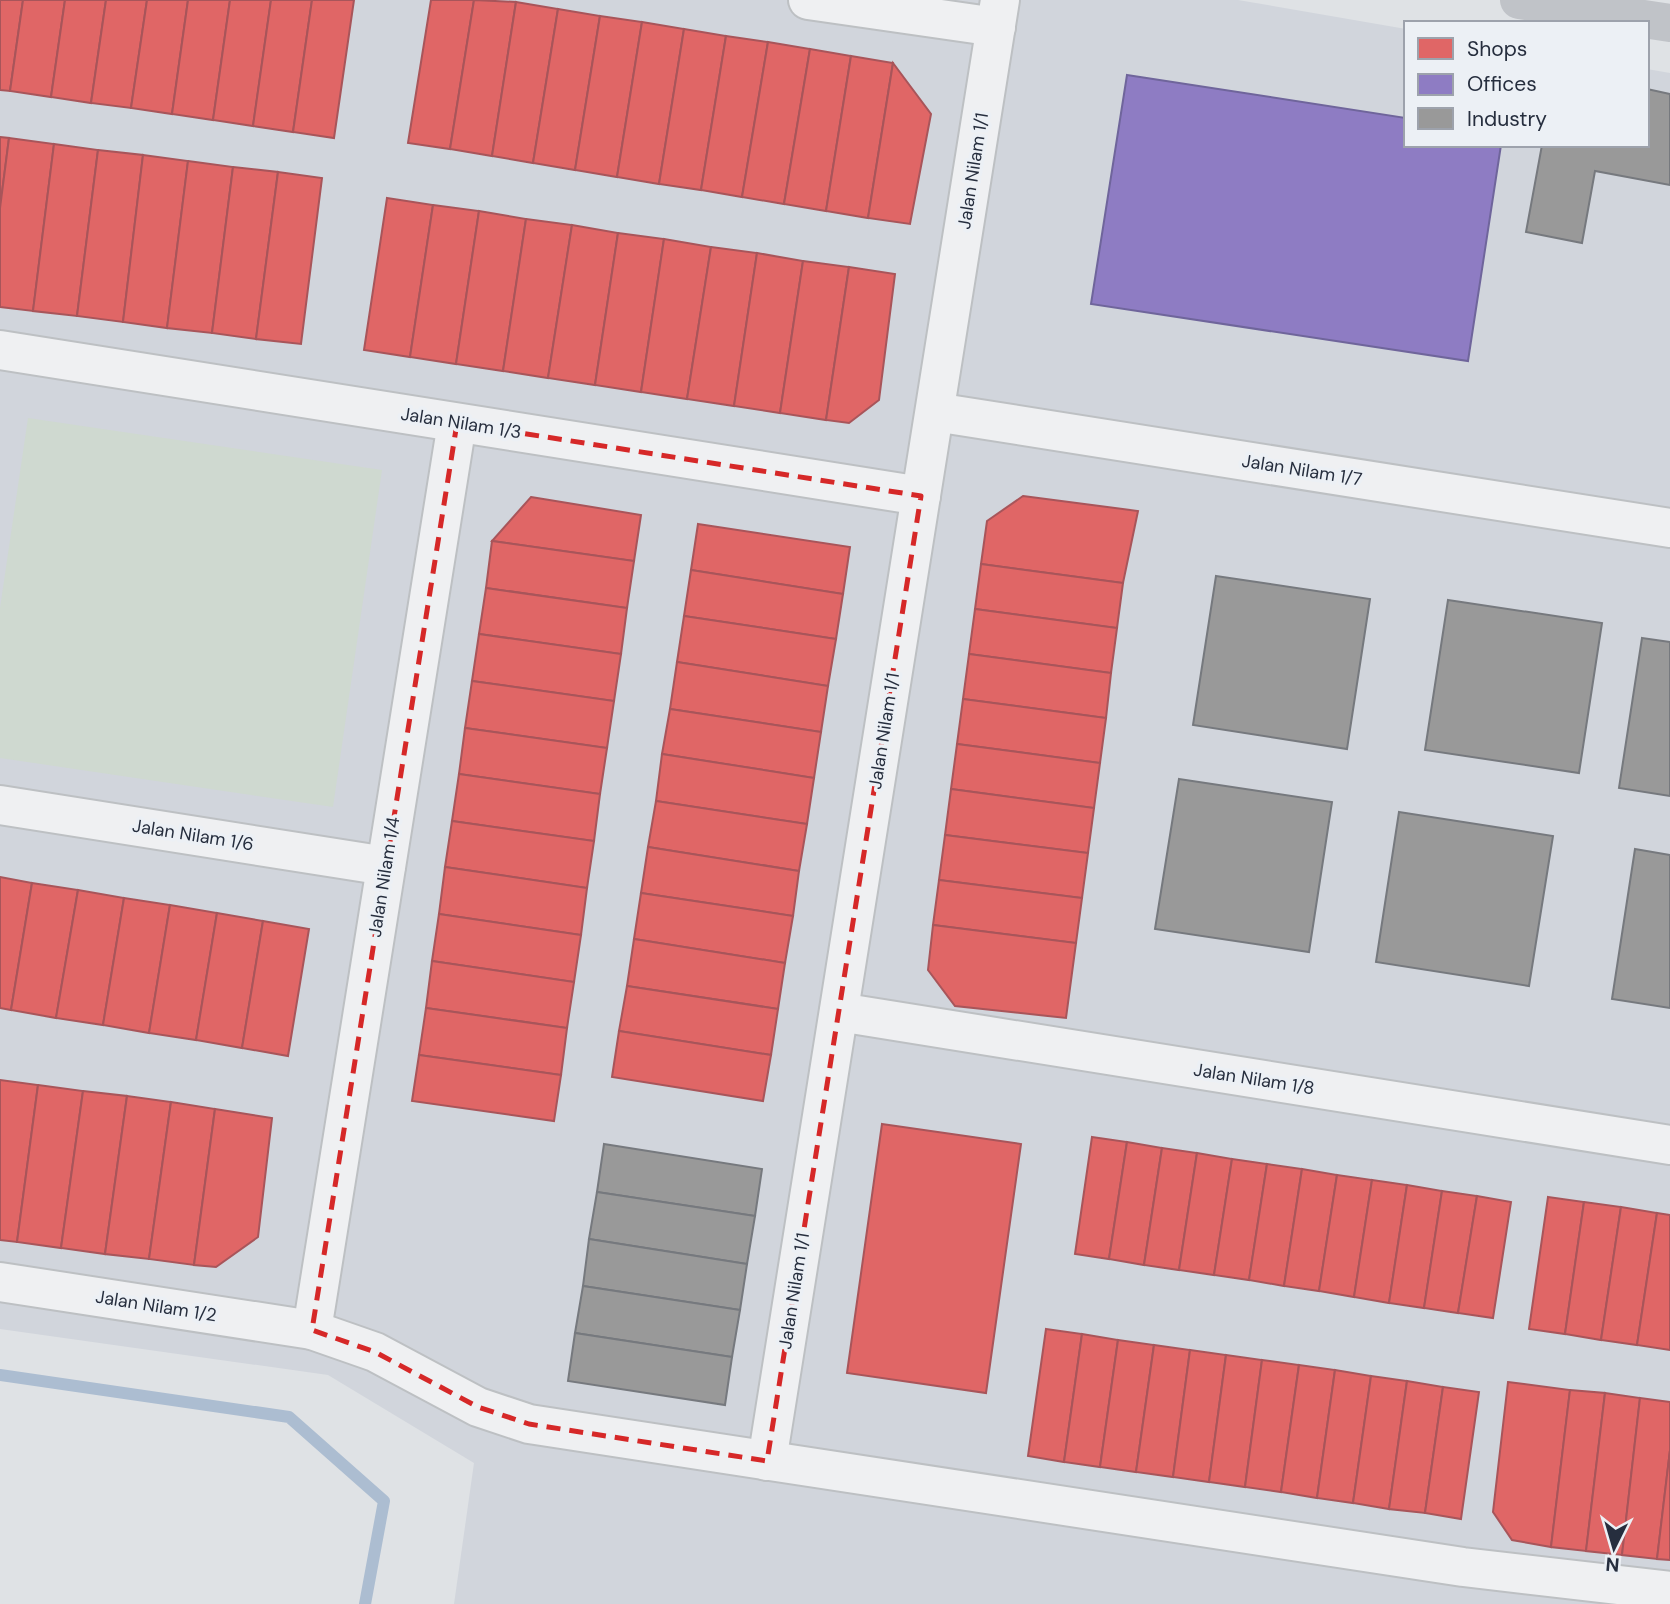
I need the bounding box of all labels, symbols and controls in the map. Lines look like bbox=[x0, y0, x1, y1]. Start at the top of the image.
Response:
legend bbox=[1404, 21, 1649, 147]
text: Shops bbox=[1467, 35, 1527, 63]
text: Offices bbox=[1467, 70, 1537, 98]
text: Industry bbox=[1467, 105, 1547, 133]
street label: Jalan Nilam 1/1 bbox=[952, 111, 994, 231]
street label: Jalan Nilam 1/3 bbox=[399, 402, 523, 444]
street label: Jalan Nilam 1/7 bbox=[1240, 449, 1364, 491]
street label: Jalan Nilam 1/1 bbox=[863, 671, 905, 791]
street label: Jalan Nilam 1/6 bbox=[131, 814, 255, 856]
street label: Jalan Nilam 1/4 bbox=[363, 815, 405, 939]
street label: Jalan Nilam 1/8 bbox=[1192, 1058, 1316, 1100]
street label: Jalan Nilam 1/1 bbox=[773, 1231, 815, 1351]
street label: Jalan Nilam 1/2 bbox=[94, 1285, 218, 1327]
north arrow bbox=[1579, 1513, 1649, 1583]
text: N bbox=[1605, 1551, 1621, 1577]

